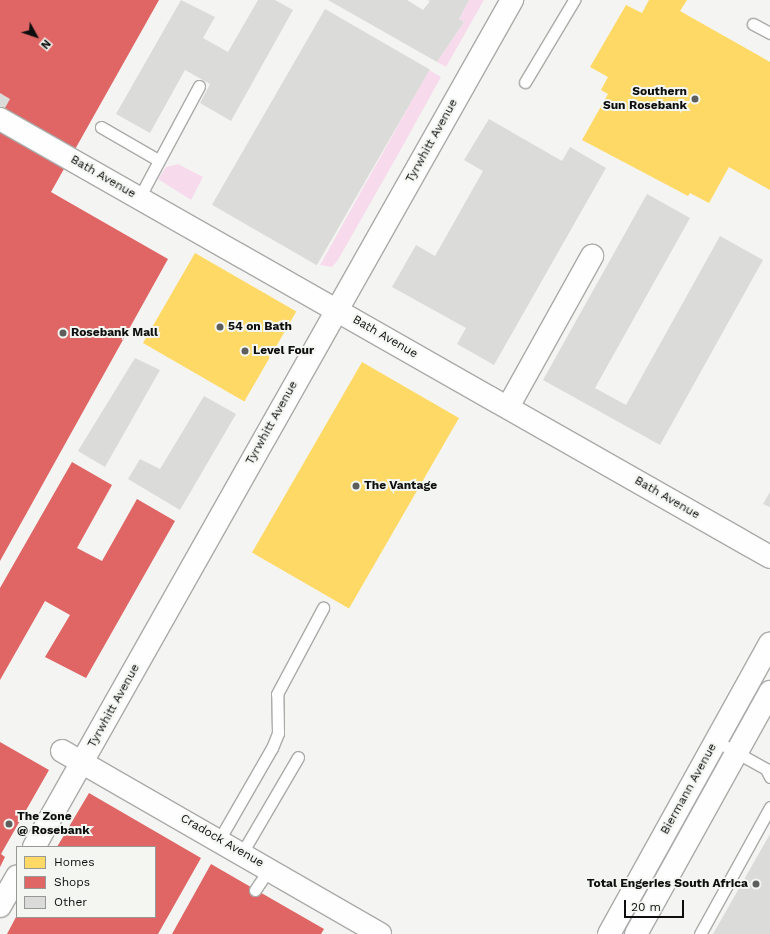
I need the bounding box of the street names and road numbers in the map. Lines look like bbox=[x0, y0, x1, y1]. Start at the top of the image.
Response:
street label: Tyrwhitt Avenue bbox=[403, 96, 461, 186]
street label: Bath Avenue bbox=[68, 152, 138, 202]
street label: Bath Avenue bbox=[350, 312, 420, 362]
street label: Tyrwhitt Avenue bbox=[243, 378, 301, 468]
street label: Bath Avenue bbox=[632, 473, 702, 523]
street label: Tyrwhitt Avenue bbox=[85, 661, 143, 751]
street label: Biermann Avenue bbox=[658, 741, 720, 837]
street label: Cradock Avenue bbox=[177, 811, 267, 871]

